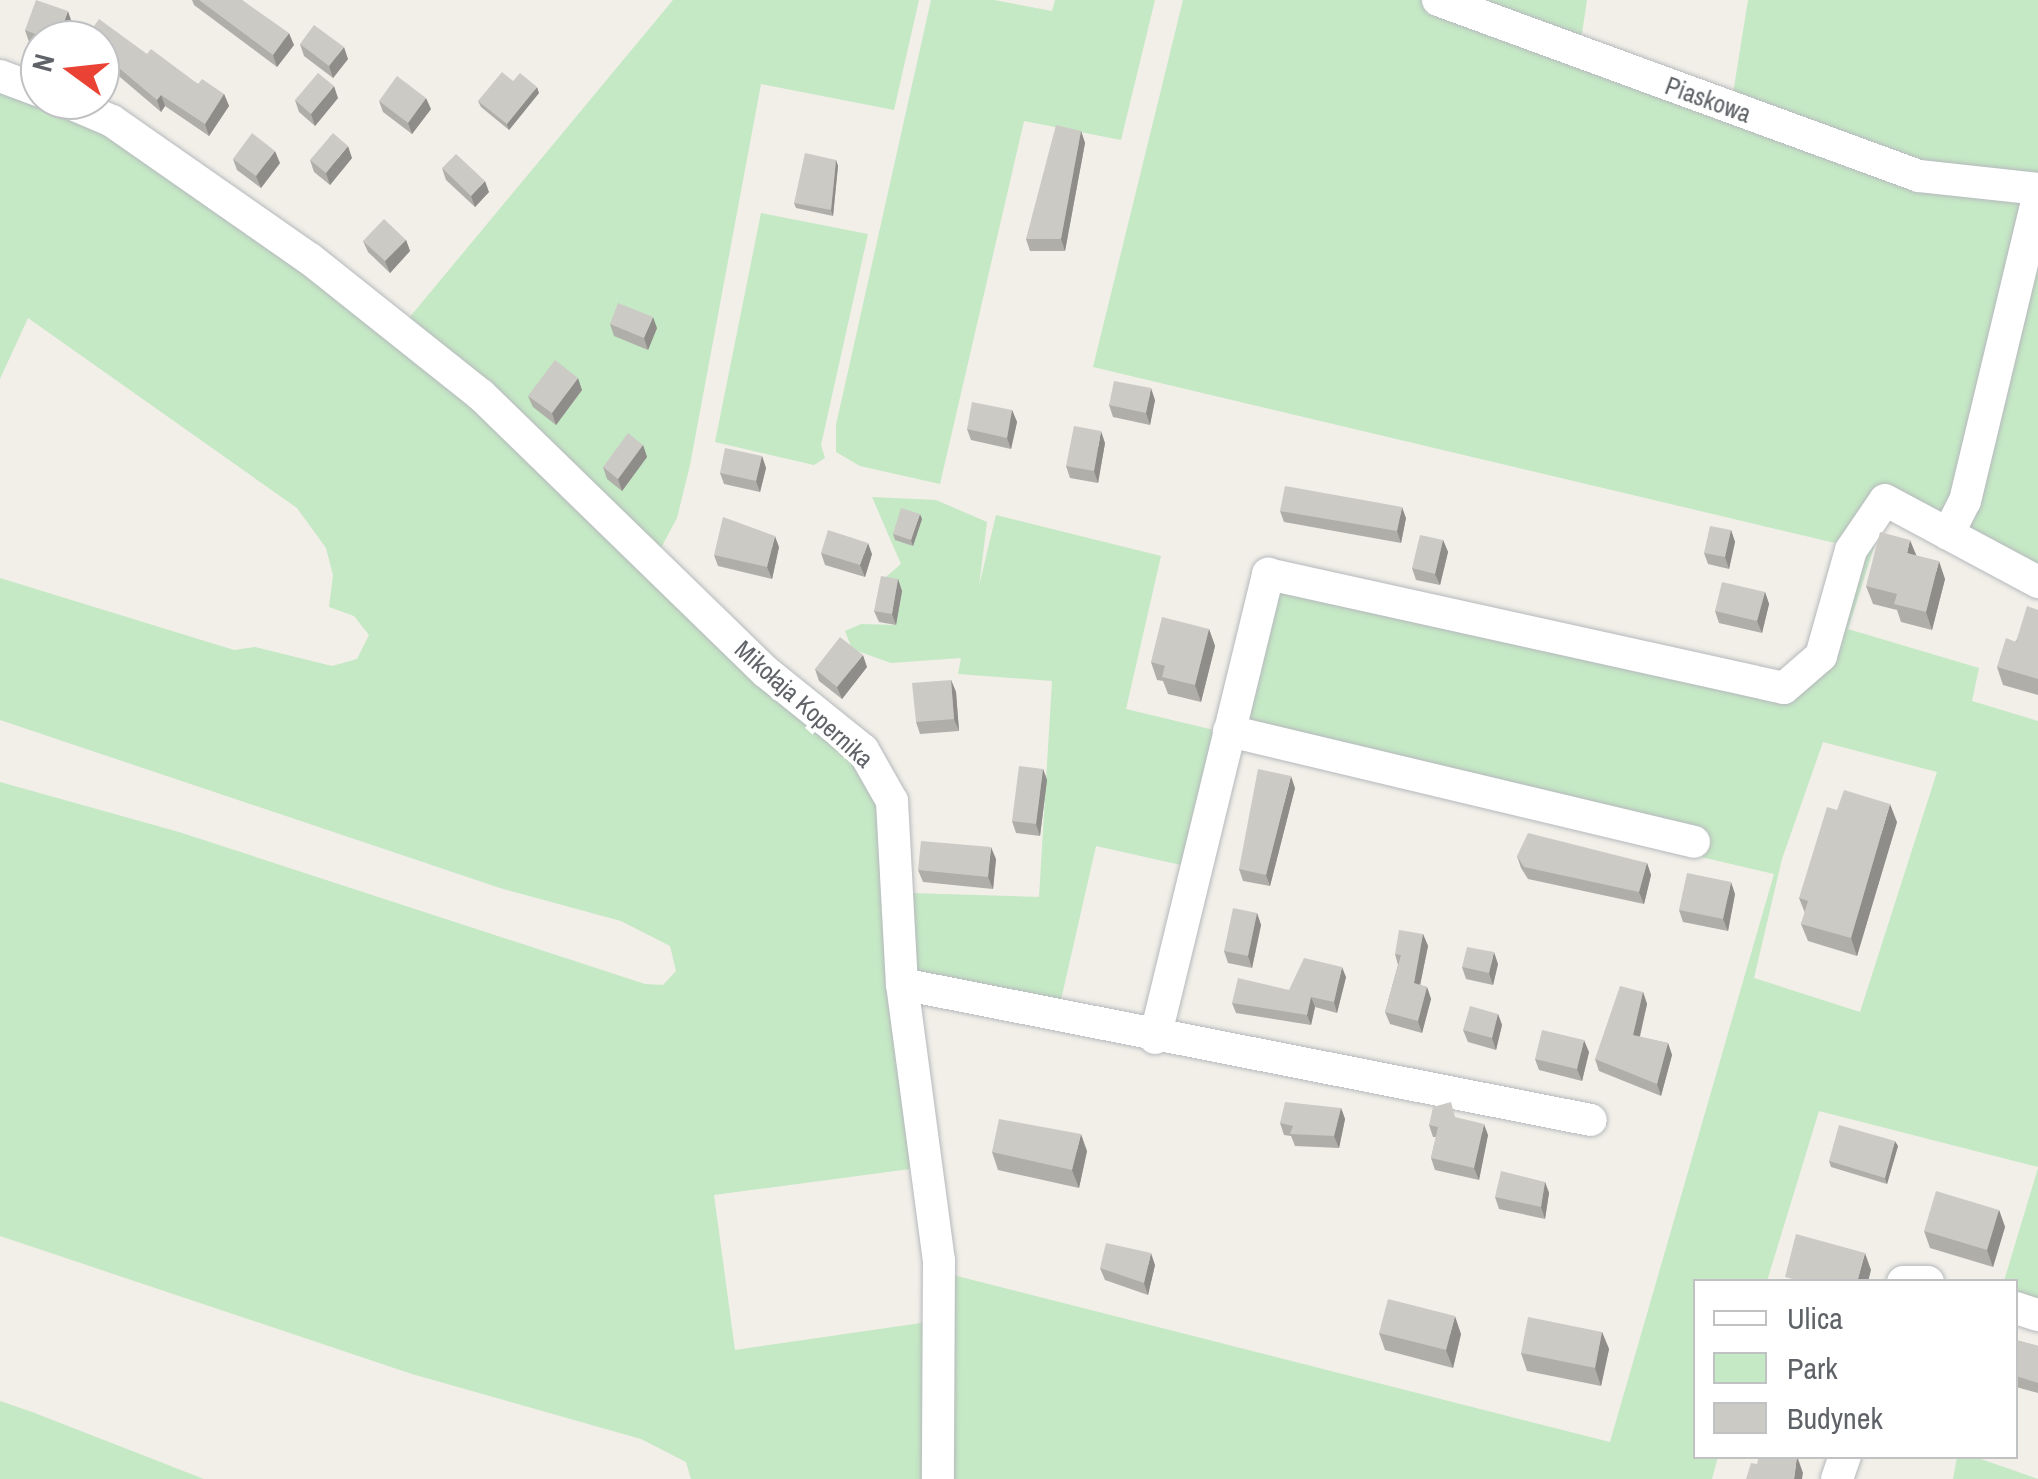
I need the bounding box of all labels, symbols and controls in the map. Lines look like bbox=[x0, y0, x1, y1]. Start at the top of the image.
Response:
north arrow bbox=[20, 20, 120, 120]
text: N bbox=[22, 50, 63, 76]
street label: Piaskowa bbox=[1661, 71, 1755, 129]
street label: Mikołaja Kopernika bbox=[729, 634, 879, 774]
legend bbox=[1693, 1279, 2018, 1459]
text: Ulica bbox=[1787, 1298, 1843, 1338]
text: Park bbox=[1787, 1348, 1838, 1388]
text: Budynek bbox=[1787, 1398, 1883, 1438]

